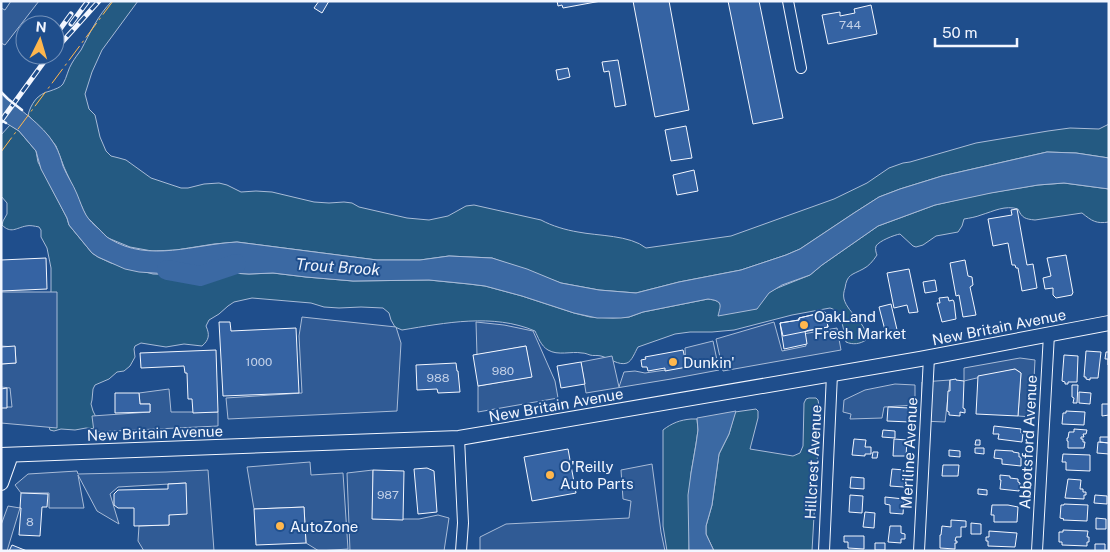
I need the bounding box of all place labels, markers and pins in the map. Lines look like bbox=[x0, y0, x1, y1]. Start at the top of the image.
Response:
place label: OakLand Fresh Market bbox=[814, 308, 907, 342]
marker: OakLand Fresh Market bbox=[798, 319, 810, 331]
place label: Dunkin' bbox=[683, 354, 735, 371]
marker: Dunkin' bbox=[667, 356, 679, 368]
place label: O'Reilly Auto Parts bbox=[560, 458, 634, 492]
marker: O'Reilly Auto Parts bbox=[544, 469, 556, 481]
place label: AutoZone bbox=[290, 518, 358, 535]
marker: AutoZone bbox=[274, 520, 286, 532]

